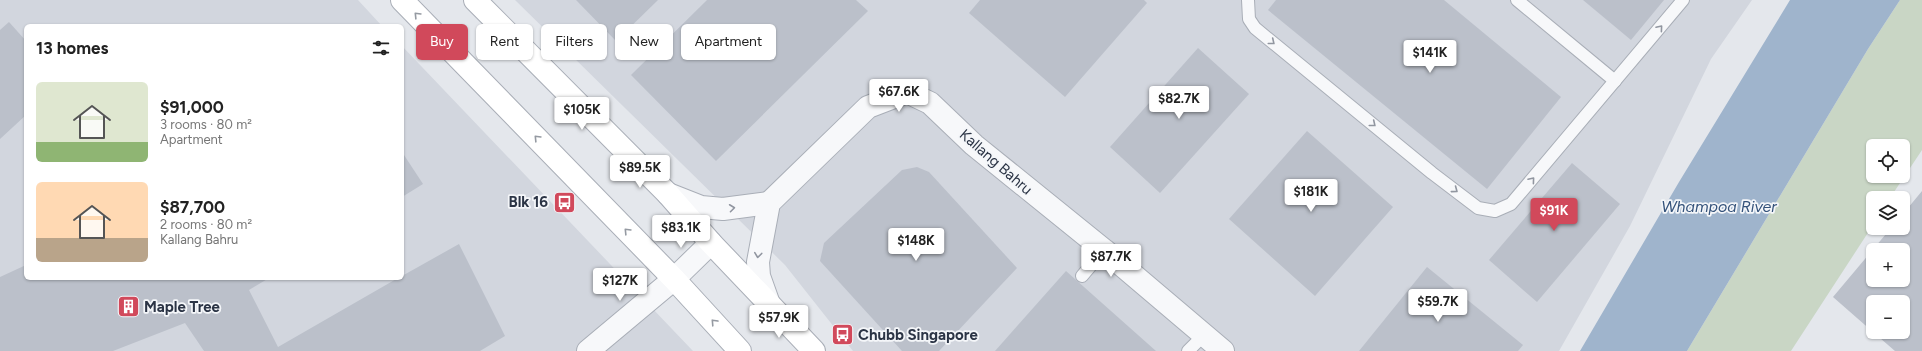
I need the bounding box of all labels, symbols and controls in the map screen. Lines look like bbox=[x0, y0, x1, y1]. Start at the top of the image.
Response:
one-way arrow bbox=[414, 12, 422, 20]
chip: Buy bbox=[416, 24, 468, 60]
chip: Rent bbox=[476, 24, 533, 60]
chip: Filters bbox=[541, 24, 607, 60]
chip: New bbox=[615, 24, 673, 60]
chip: Apartment bbox=[681, 24, 776, 60]
one-way arrow bbox=[1655, 25, 1662, 32]
icon: filters bbox=[370, 37, 392, 59]
text: 13 homes bbox=[36, 38, 108, 58]
one-way arrow bbox=[1268, 38, 1275, 45]
pin: $141K bbox=[1402, 40, 1458, 74]
text: $141K bbox=[1412, 45, 1448, 60]
pin: $67.6K bbox=[866, 79, 932, 113]
text: $67.6K bbox=[878, 84, 920, 99]
pin: $82.7K bbox=[1146, 86, 1212, 120]
text: $82.7K bbox=[1158, 91, 1200, 106]
text: $91,000 bbox=[160, 97, 224, 117]
pin: $105K bbox=[554, 97, 610, 131]
icon: home bbox=[68, 98, 116, 146]
text: $105K bbox=[563, 102, 601, 117]
text: 3 rooms · 80 m² bbox=[160, 117, 252, 132]
one-way arrow bbox=[1368, 120, 1376, 127]
street label: Kallang Bahru bbox=[956, 126, 1036, 198]
text: Apartment bbox=[160, 132, 223, 147]
one-way arrow bbox=[534, 135, 542, 143]
map controls bbox=[1866, 139, 1910, 339]
button: locate bbox=[1866, 139, 1910, 183]
pin: $89.5K bbox=[607, 155, 673, 189]
text: $89.5K bbox=[619, 160, 661, 175]
one-way arrow bbox=[1527, 177, 1534, 184]
pin: $181K bbox=[1283, 179, 1339, 213]
text: $181K bbox=[1294, 184, 1328, 199]
one-way arrow bbox=[1451, 185, 1458, 192]
bus stop icon: Blk 16 bbox=[551, 189, 577, 215]
button: layers bbox=[1866, 191, 1910, 235]
place label: Blk 16 bbox=[508, 193, 548, 211]
text: $87,700 bbox=[160, 197, 225, 217]
water label: Whampoa River bbox=[1661, 197, 1777, 216]
icon: home bbox=[68, 198, 116, 246]
pin: $91K bbox=[1530, 198, 1578, 232]
text: $91K bbox=[1540, 203, 1568, 218]
one-way arrow bbox=[729, 204, 735, 213]
pin: $83.1K bbox=[648, 215, 714, 249]
text: 2 rooms · 80 m² bbox=[160, 217, 252, 232]
text: $83.1K bbox=[661, 220, 701, 235]
one-way arrow bbox=[625, 228, 632, 236]
pin: $148K bbox=[888, 228, 944, 262]
text: Kallang Bahru bbox=[160, 232, 238, 247]
text: $148K bbox=[897, 233, 935, 248]
button: + bbox=[1866, 243, 1910, 287]
pin: $87.7K bbox=[1078, 244, 1144, 278]
text: $87.7K bbox=[1090, 249, 1132, 264]
one-way arrow bbox=[754, 252, 763, 258]
pin: $127K bbox=[592, 268, 648, 302]
text: $127K bbox=[602, 273, 638, 288]
pin: $59.7K bbox=[1405, 289, 1471, 323]
building icon: Maple Tree bbox=[116, 294, 142, 320]
text: $59.7K bbox=[1417, 294, 1459, 309]
button: − bbox=[1866, 295, 1910, 339]
place label: Maple Tree bbox=[144, 298, 221, 316]
pin: $57.9K bbox=[746, 305, 812, 339]
text: $57.9K bbox=[758, 310, 800, 325]
one-way arrow bbox=[711, 319, 719, 327]
bus stop icon: Chubb Singapore bbox=[829, 322, 855, 348]
place label: Chubb Singapore bbox=[858, 326, 978, 344]

